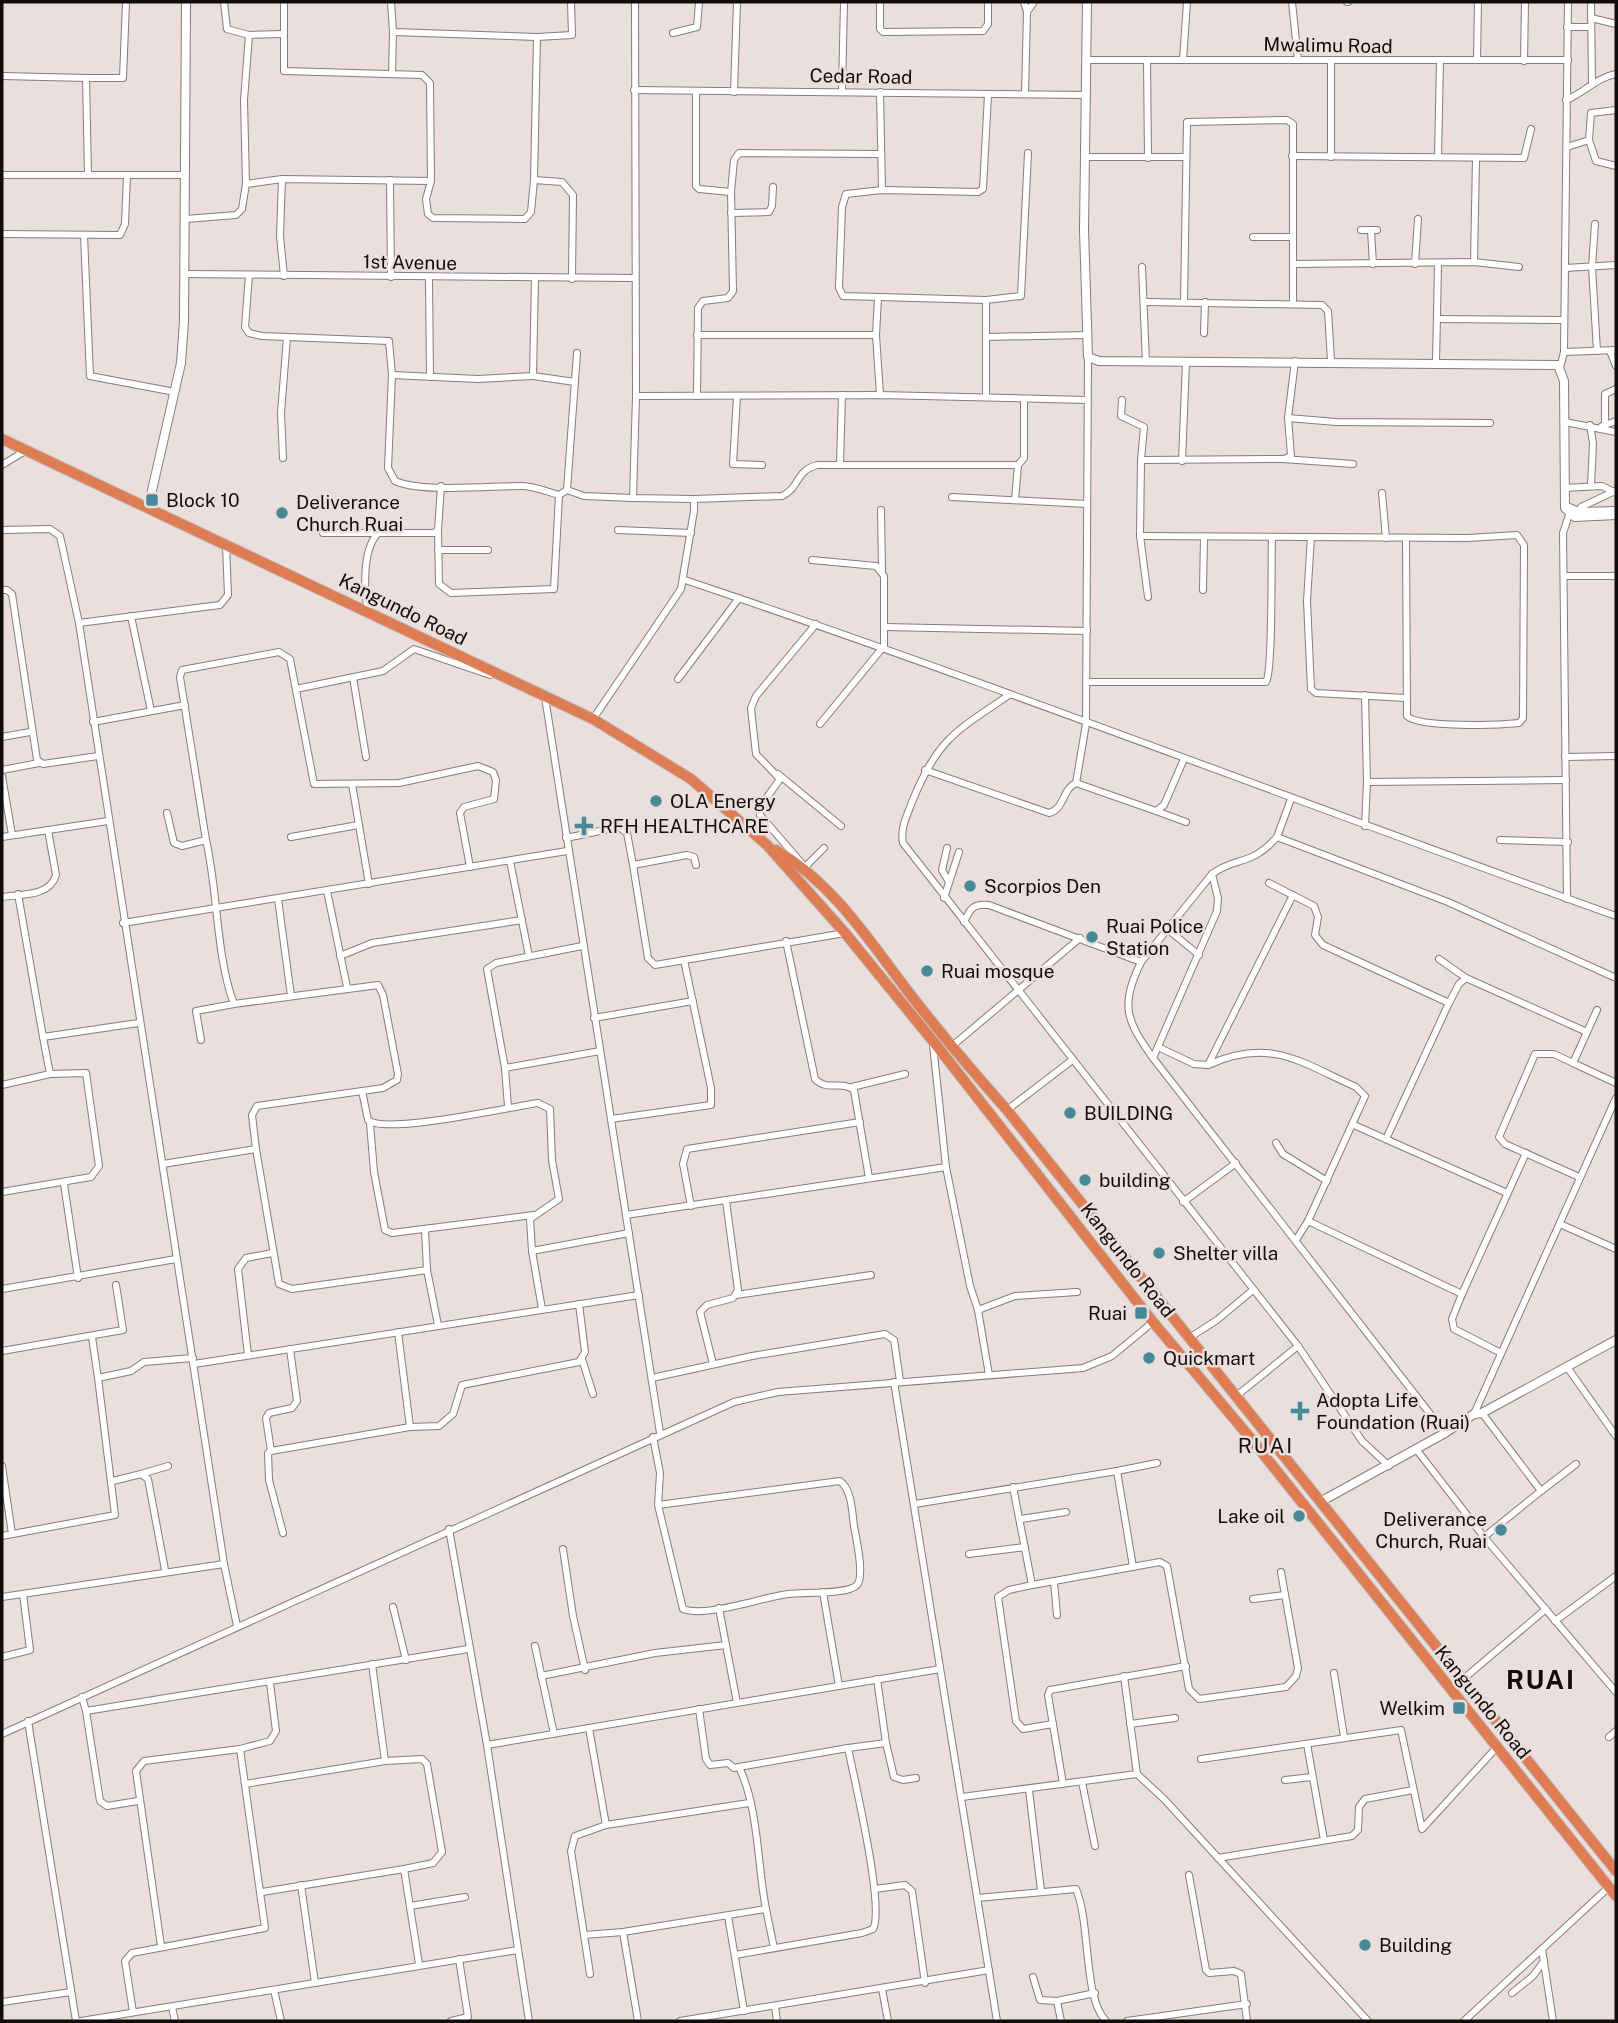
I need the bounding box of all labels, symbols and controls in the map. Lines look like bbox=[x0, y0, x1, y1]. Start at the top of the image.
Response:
street label: Mwalimu Road bbox=[1263, 33, 1393, 57]
street label: Cedar Road bbox=[809, 64, 913, 88]
street label: 1st Avenue bbox=[363, 250, 457, 274]
place label: Block 10 bbox=[166, 489, 240, 511]
place label: Deliverance Church Ruai bbox=[296, 491, 403, 535]
marker: Block 10 bbox=[144, 492, 160, 508]
marker: Deliverance Church Ruai bbox=[274, 505, 290, 521]
street label: Kangundo Road bbox=[335, 569, 471, 649]
place label: OLA Energy bbox=[670, 790, 776, 812]
marker: OLA Energy bbox=[648, 793, 664, 809]
place label: RFH HEALTHCARE bbox=[600, 815, 769, 837]
marker: RFH HEALTHCARE bbox=[574, 816, 594, 836]
place label: Scorpios Den bbox=[984, 875, 1101, 897]
marker: Scorpios Den bbox=[962, 878, 978, 894]
place label: Ruai Police Station bbox=[1106, 915, 1204, 959]
marker: Ruai Police Station bbox=[1084, 929, 1100, 945]
place label: Ruai mosque bbox=[941, 960, 1054, 982]
marker: Ruai mosque bbox=[919, 963, 935, 979]
place label: BUILDING bbox=[1084, 1102, 1173, 1124]
marker: BUILDING bbox=[1062, 1105, 1078, 1121]
place label: building bbox=[1099, 1169, 1171, 1191]
marker: building bbox=[1077, 1172, 1093, 1188]
street label: Kangundo Road bbox=[1076, 1198, 1180, 1322]
place label: Shelter villa bbox=[1173, 1242, 1278, 1264]
marker: Shelter villa bbox=[1151, 1245, 1167, 1261]
place label: Ruai bbox=[1088, 1302, 1127, 1324]
marker: Ruai bbox=[1133, 1305, 1149, 1321]
place label: Quickmart bbox=[1163, 1347, 1255, 1369]
marker: Quickmart bbox=[1141, 1350, 1157, 1366]
place label: Adopta Life Foundation (Ruai) bbox=[1316, 1389, 1470, 1433]
marker: Adopta Life Foundation (Ruai) bbox=[1290, 1401, 1310, 1421]
district label: RUAI bbox=[1238, 1433, 1294, 1458]
place label: Lake oil bbox=[1217, 1505, 1285, 1527]
marker: Lake oil bbox=[1291, 1508, 1307, 1524]
place label: Deliverance Church, Ruai bbox=[1375, 1508, 1487, 1552]
marker: Deliverance Church, Ruai bbox=[1493, 1522, 1509, 1538]
street label: Kangundo Road bbox=[1431, 1641, 1535, 1763]
district label: RUAI bbox=[1506, 1664, 1576, 1695]
place label: Welkim bbox=[1379, 1697, 1445, 1719]
marker: Welkim bbox=[1451, 1700, 1467, 1716]
place label: Building bbox=[1379, 1934, 1452, 1956]
marker: Building bbox=[1357, 1937, 1373, 1953]

